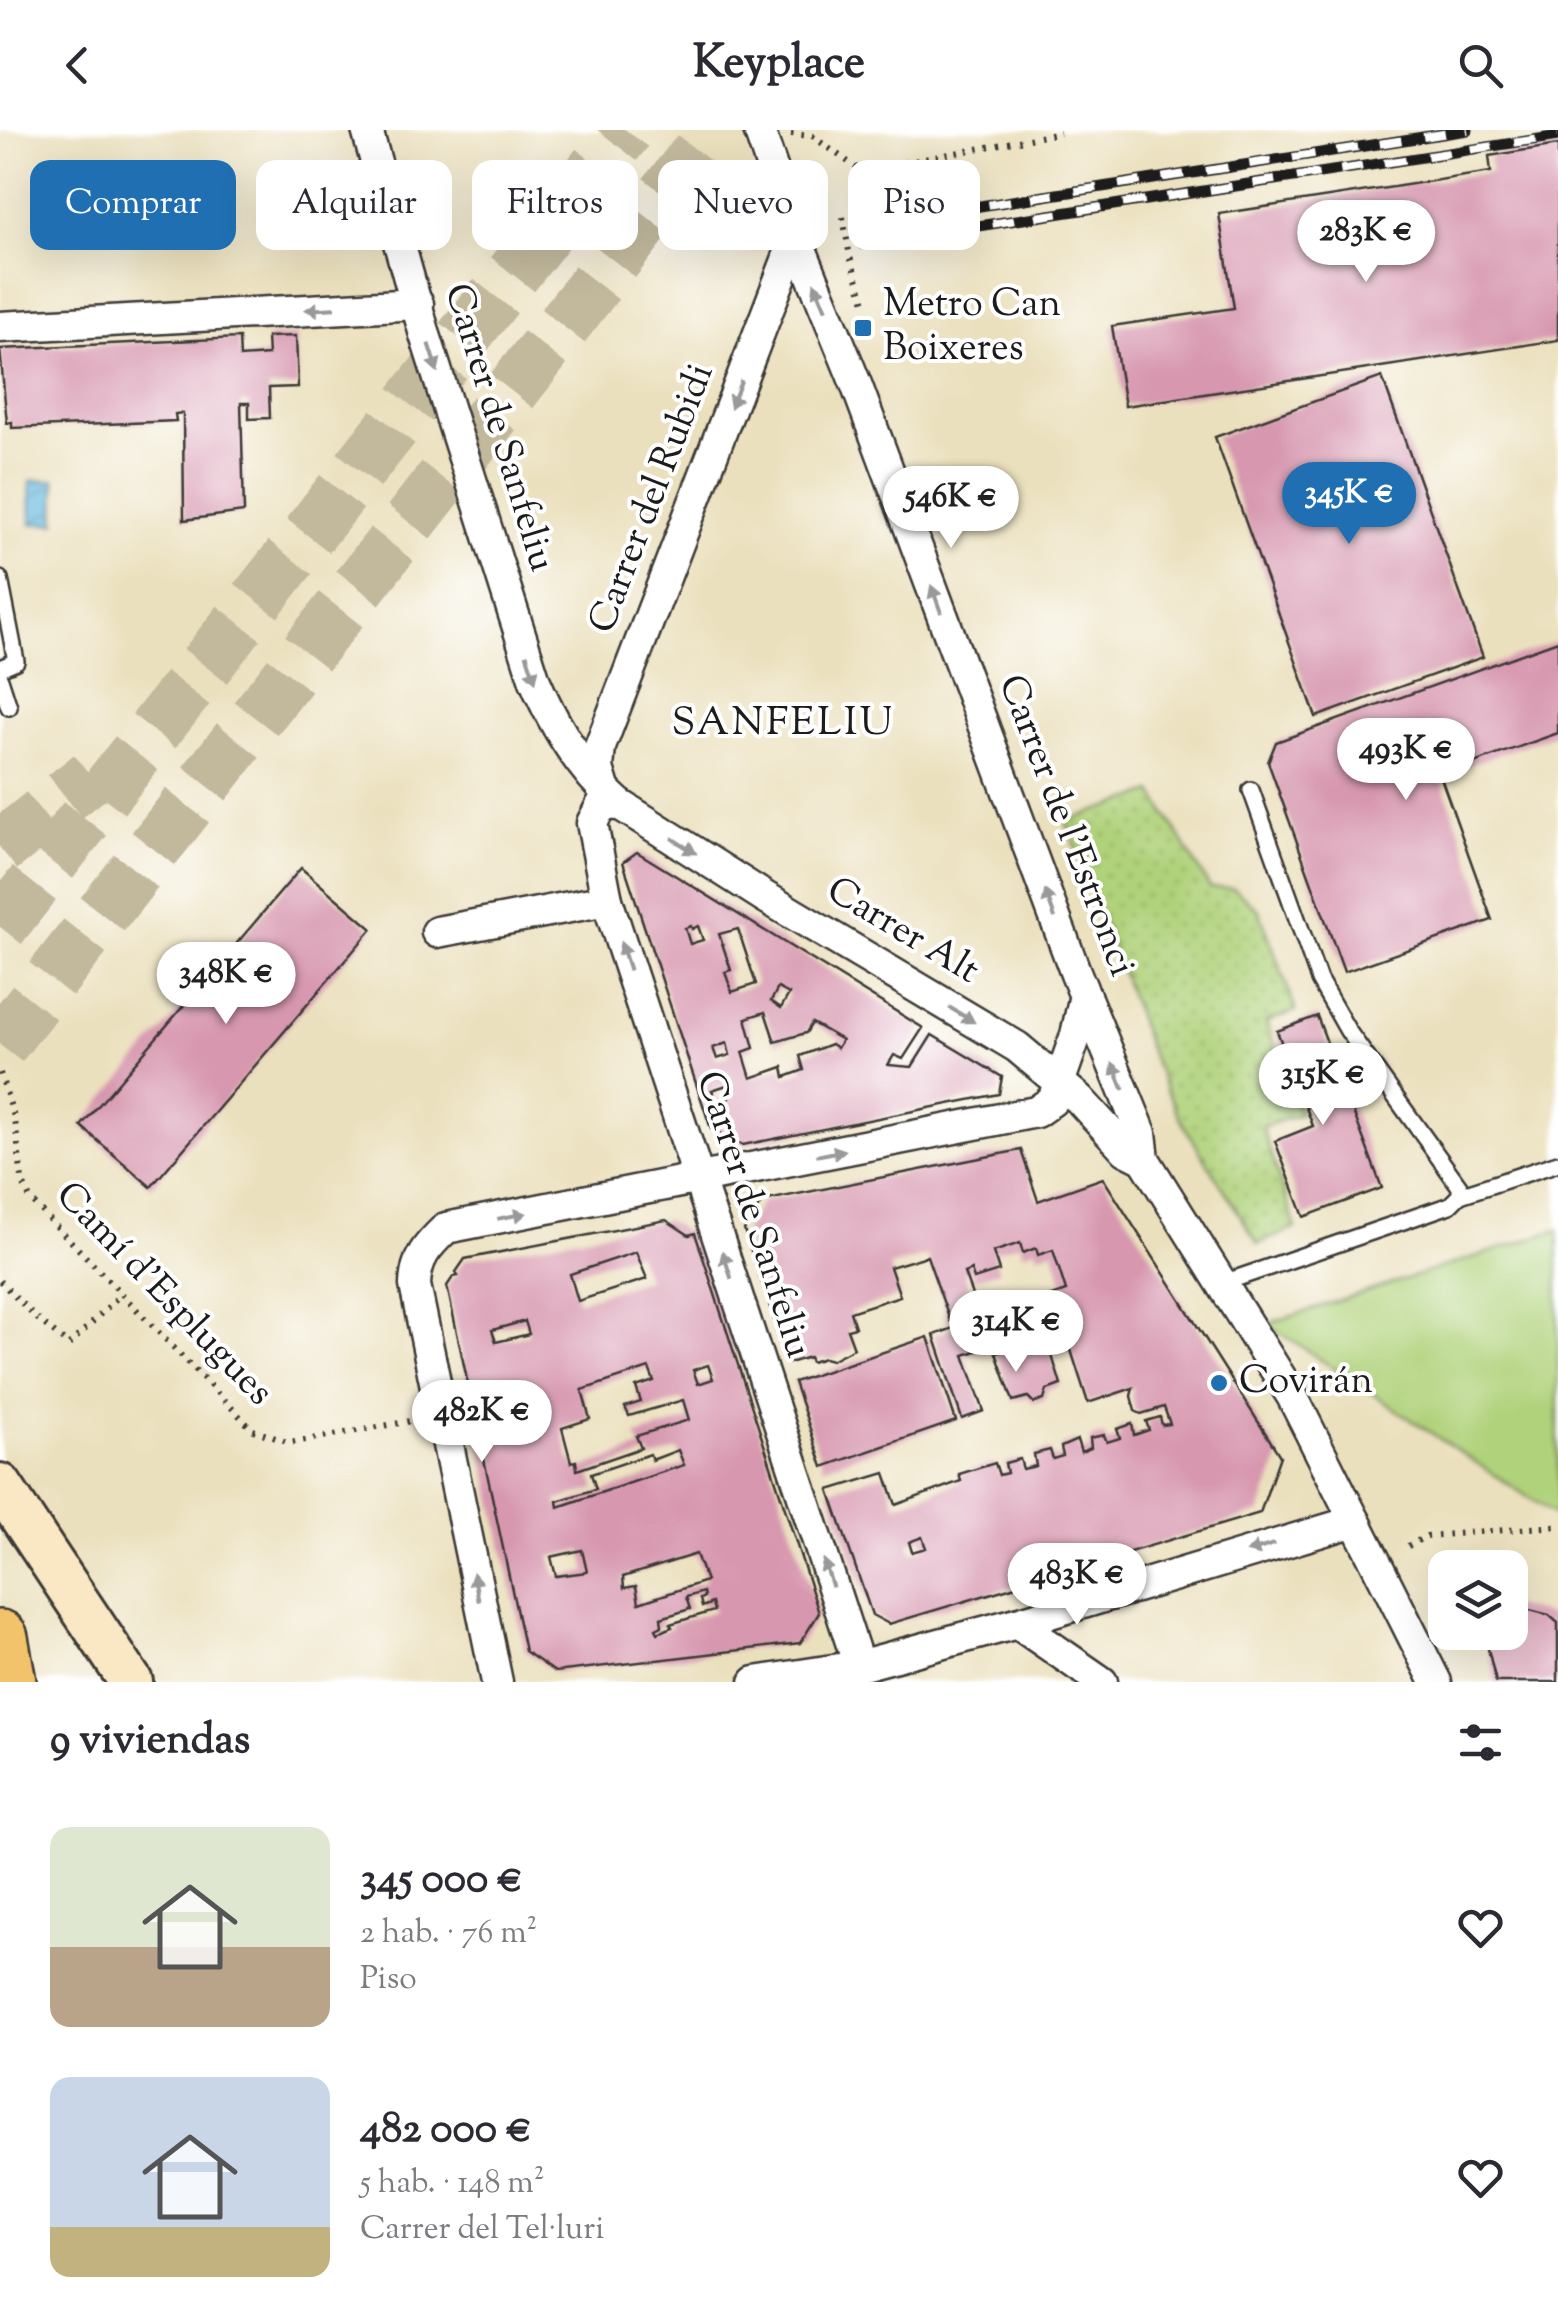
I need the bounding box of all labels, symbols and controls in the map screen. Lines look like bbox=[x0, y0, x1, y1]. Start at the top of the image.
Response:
text: Keyplace bbox=[693, 33, 865, 98]
icon: back bbox=[50, 38, 105, 93]
icon: search bbox=[1453, 38, 1508, 93]
chip: Comprar bbox=[30, 160, 236, 250]
chip: Alquilar bbox=[256, 160, 452, 250]
chip: Filtros bbox=[472, 160, 638, 250]
chip: Nuevo bbox=[658, 160, 828, 250]
chip: Piso bbox=[848, 160, 980, 250]
pin: 283K € bbox=[1285, 200, 1447, 285]
text: 283K € bbox=[1319, 209, 1413, 255]
street label: Carrer de Sanfeliu bbox=[429, 278, 567, 579]
place label: Metro Can Boixeres bbox=[883, 279, 1061, 377]
one-way arrow bbox=[812, 281, 828, 311]
one-way arrow bbox=[304, 301, 336, 317]
marker: Metro Can Boixeres bbox=[852, 317, 874, 339]
one-way arrow bbox=[426, 344, 441, 374]
street label: Carrer del Rubidi bbox=[577, 357, 729, 641]
one-way arrow bbox=[728, 379, 743, 409]
pin: 345K € bbox=[1268, 462, 1430, 547]
pin: 546K € bbox=[870, 466, 1032, 551]
text: 345K € bbox=[1304, 471, 1394, 517]
text: 546K € bbox=[905, 475, 997, 521]
one-way arrow bbox=[928, 584, 944, 614]
one-way arrow bbox=[524, 654, 539, 684]
street label: Carrer de l'Estronci bbox=[983, 668, 1147, 984]
district label: SANFELIU bbox=[671, 696, 895, 753]
pin: 493K € bbox=[1325, 718, 1487, 803]
text: 493K € bbox=[1359, 727, 1453, 773]
one-way arrow bbox=[671, 837, 698, 855]
street label: Carrer Alt bbox=[815, 865, 989, 999]
one-way arrow bbox=[1042, 888, 1057, 918]
one-way arrow bbox=[616, 941, 631, 971]
pin: 348K € bbox=[145, 942, 307, 1027]
text: 348K € bbox=[179, 951, 273, 997]
one-way arrow bbox=[948, 1006, 976, 1023]
pin: 315K € bbox=[1242, 1043, 1404, 1128]
text: 315K € bbox=[1281, 1052, 1365, 1098]
one-way arrow bbox=[1110, 1061, 1126, 1091]
street label: Carrer de Sanfeliu bbox=[680, 1065, 824, 1365]
one-way arrow bbox=[815, 1145, 846, 1161]
street label: Camí d'Esplugues bbox=[42, 1171, 284, 1419]
one-way arrow bbox=[496, 1207, 527, 1223]
one-way arrow bbox=[718, 1249, 733, 1279]
pin: 314K € bbox=[935, 1290, 1097, 1375]
text: 314K € bbox=[971, 1299, 1061, 1345]
place label: Covirán bbox=[1239, 1356, 1373, 1410]
marker: Covirán bbox=[1208, 1372, 1230, 1394]
pin: 482K € bbox=[401, 1380, 563, 1465]
text: 482K € bbox=[434, 1389, 530, 1435]
one-way arrow bbox=[1246, 1541, 1276, 1556]
pin: 483K € bbox=[996, 1543, 1158, 1628]
map controls bbox=[1428, 1550, 1528, 1650]
button: layers bbox=[1428, 1550, 1528, 1650]
text: 483K € bbox=[1030, 1552, 1124, 1598]
one-way arrow bbox=[820, 1558, 835, 1588]
one-way arrow bbox=[467, 1571, 483, 1602]
text: 9 viviendas bbox=[50, 1712, 250, 1772]
icon: filters bbox=[1453, 1715, 1508, 1770]
text: 345 000 € bbox=[360, 1851, 523, 1911]
icon: home bbox=[130, 1867, 250, 1987]
icon: heart bbox=[1453, 1900, 1508, 1955]
text: 2 hab. · 76 m² bbox=[360, 1911, 537, 1957]
text: Piso bbox=[360, 1957, 417, 2003]
text: 482 000 € bbox=[360, 2101, 532, 2161]
icon: home bbox=[130, 2117, 250, 2237]
icon: heart bbox=[1453, 2150, 1508, 2205]
text: 5 hab. · 148 m² bbox=[360, 2161, 544, 2207]
text: Carrer del Tel·luri bbox=[360, 2207, 604, 2253]

